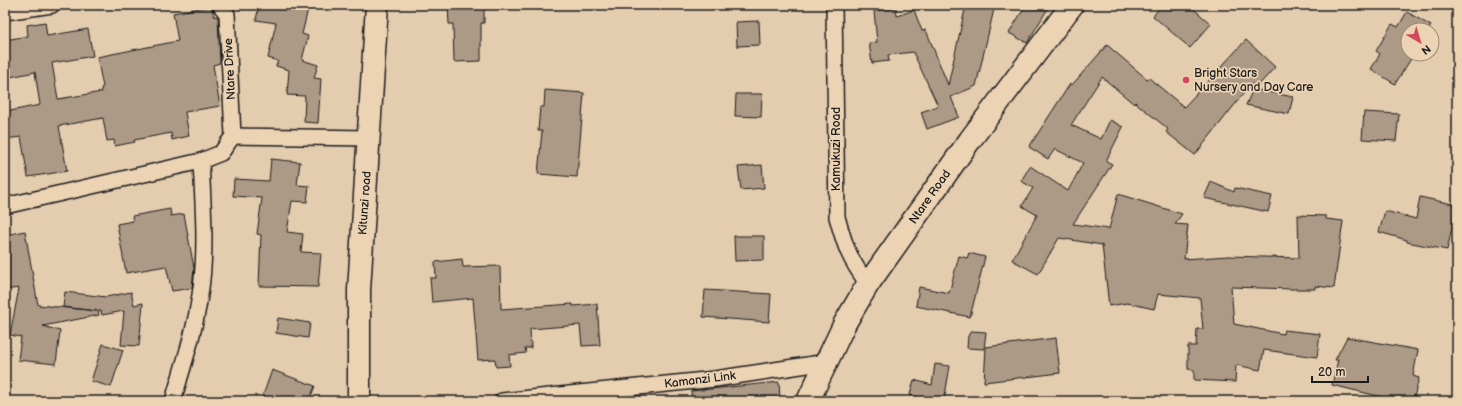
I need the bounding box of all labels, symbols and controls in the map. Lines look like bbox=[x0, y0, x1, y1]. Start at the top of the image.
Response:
north arrow bbox=[1400, 22, 1440, 62]
street label: Ntare Drive bbox=[221, 38, 239, 100]
text: N bbox=[1419, 42, 1433, 57]
place label: Bright Stars Nursery and Day Care bbox=[1194, 66, 1313, 95]
marker: Bright Stars Nursery and Day Care bbox=[1181, 75, 1191, 85]
street label: Kamukuzi Road bbox=[829, 107, 844, 191]
street label: Ntare Road bbox=[906, 167, 954, 227]
street label: Kitunzi road bbox=[355, 170, 375, 235]
scale bar bbox=[1312, 358, 1368, 384]
text: 20 m bbox=[1318, 365, 1345, 380]
street label: Kamanzi Link bbox=[663, 368, 737, 392]

